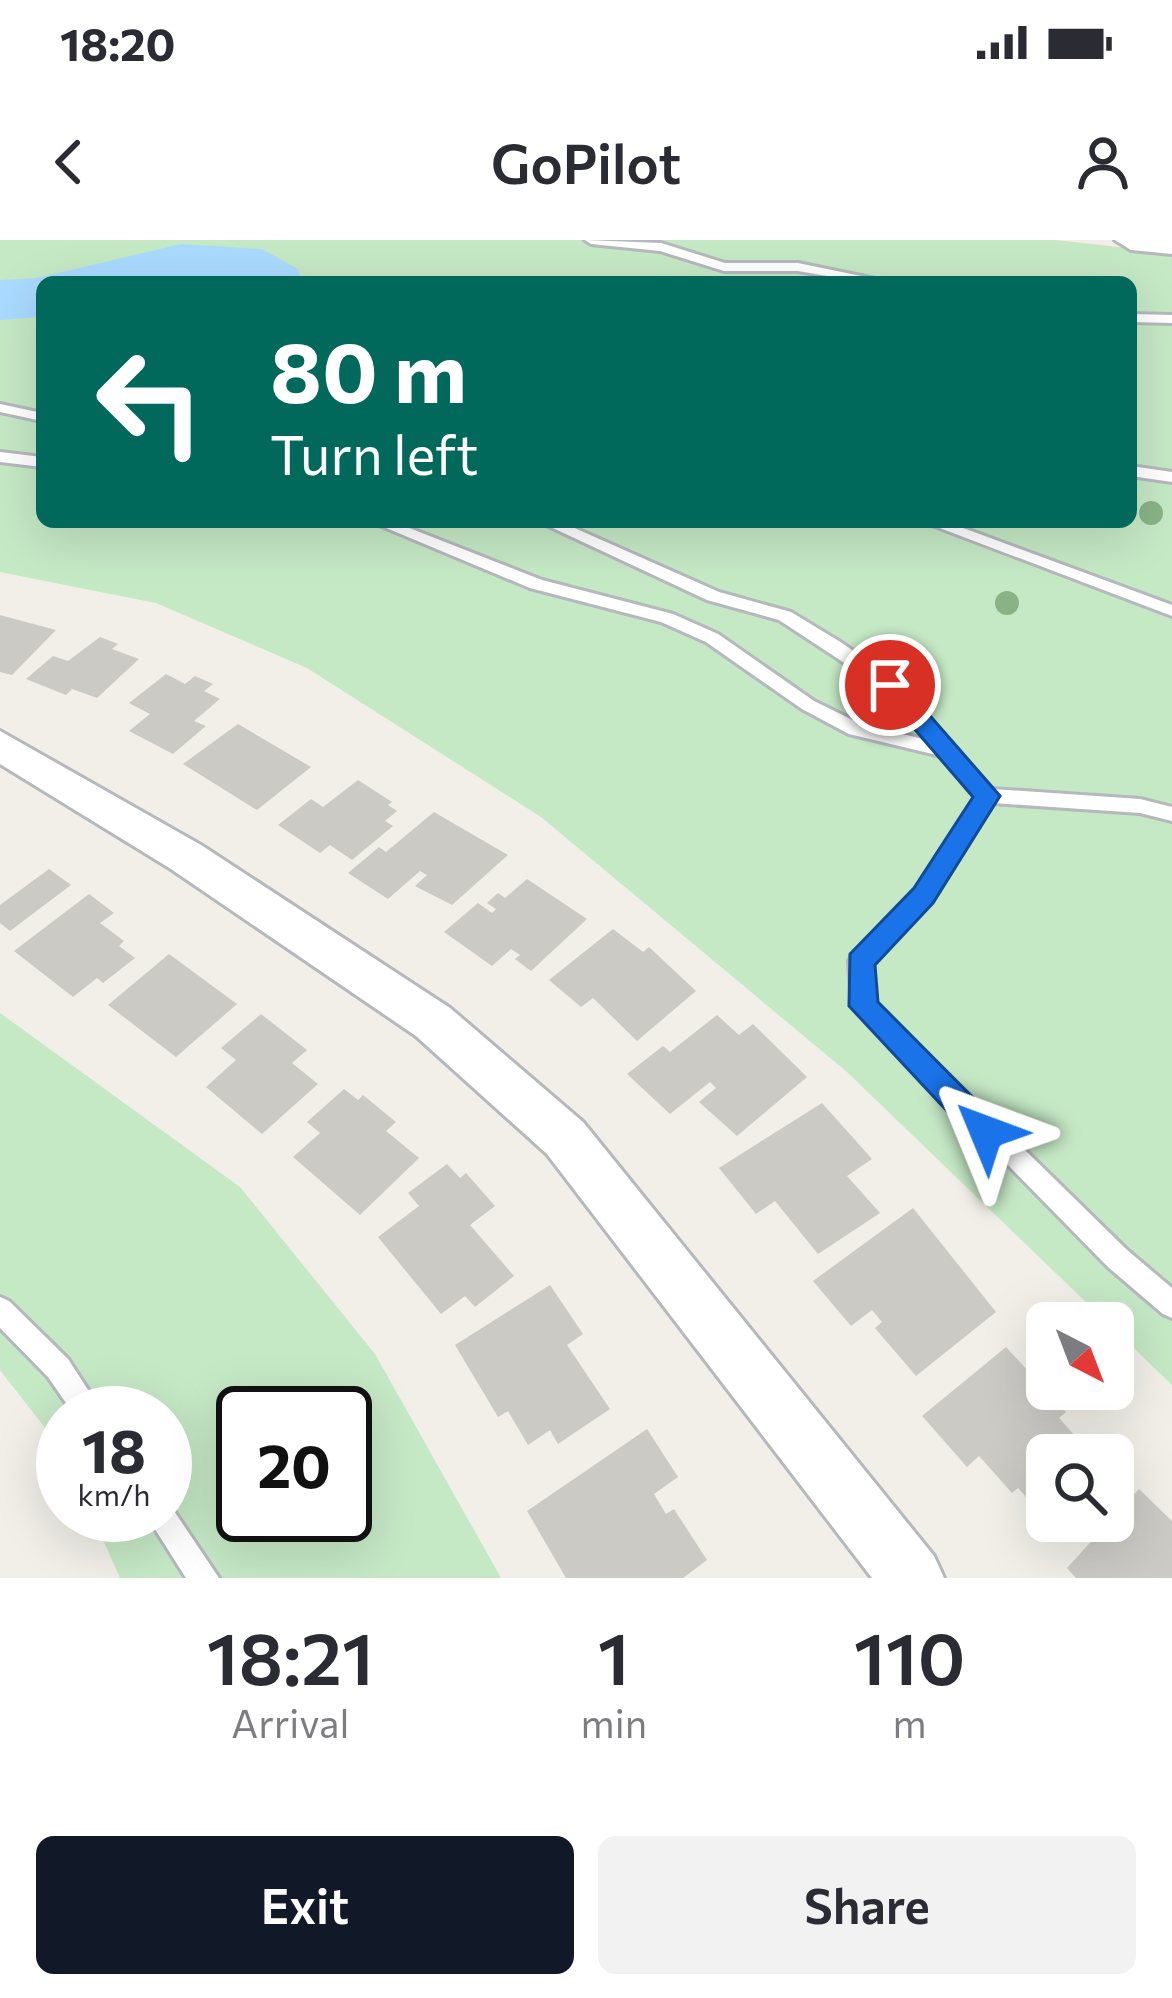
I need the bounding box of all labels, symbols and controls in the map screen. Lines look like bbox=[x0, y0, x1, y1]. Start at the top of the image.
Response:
text: 18:20 bbox=[60, 15, 175, 70]
icon: back bbox=[36, 129, 102, 195]
text: GoPilot bbox=[491, 129, 681, 195]
icon: person bbox=[1070, 129, 1136, 195]
text: 80 m bbox=[270, 318, 467, 420]
icon: left bbox=[72, 324, 228, 480]
text: Turn left bbox=[270, 420, 478, 486]
pin bbox=[839, 634, 941, 736]
icon: arrive bbox=[857, 652, 923, 718]
position arrow bbox=[923, 1069, 1049, 1195]
north arrow bbox=[1026, 1302, 1134, 1410]
map controls bbox=[1026, 1302, 1134, 1542]
speed limit sign: 20 bbox=[216, 1386, 372, 1542]
text: 18 bbox=[82, 1412, 146, 1485]
button: search bbox=[1026, 1434, 1134, 1542]
text: km/h bbox=[78, 1475, 150, 1512]
text: 18:21 bbox=[207, 1612, 374, 1700]
text: 1 bbox=[598, 1612, 630, 1700]
text: 110 bbox=[854, 1612, 965, 1700]
text: Arrival bbox=[231, 1698, 349, 1746]
text: min bbox=[581, 1698, 647, 1746]
text: m bbox=[892, 1698, 927, 1746]
button: Exit bbox=[36, 1836, 574, 1974]
button: Share bbox=[598, 1836, 1136, 1974]

